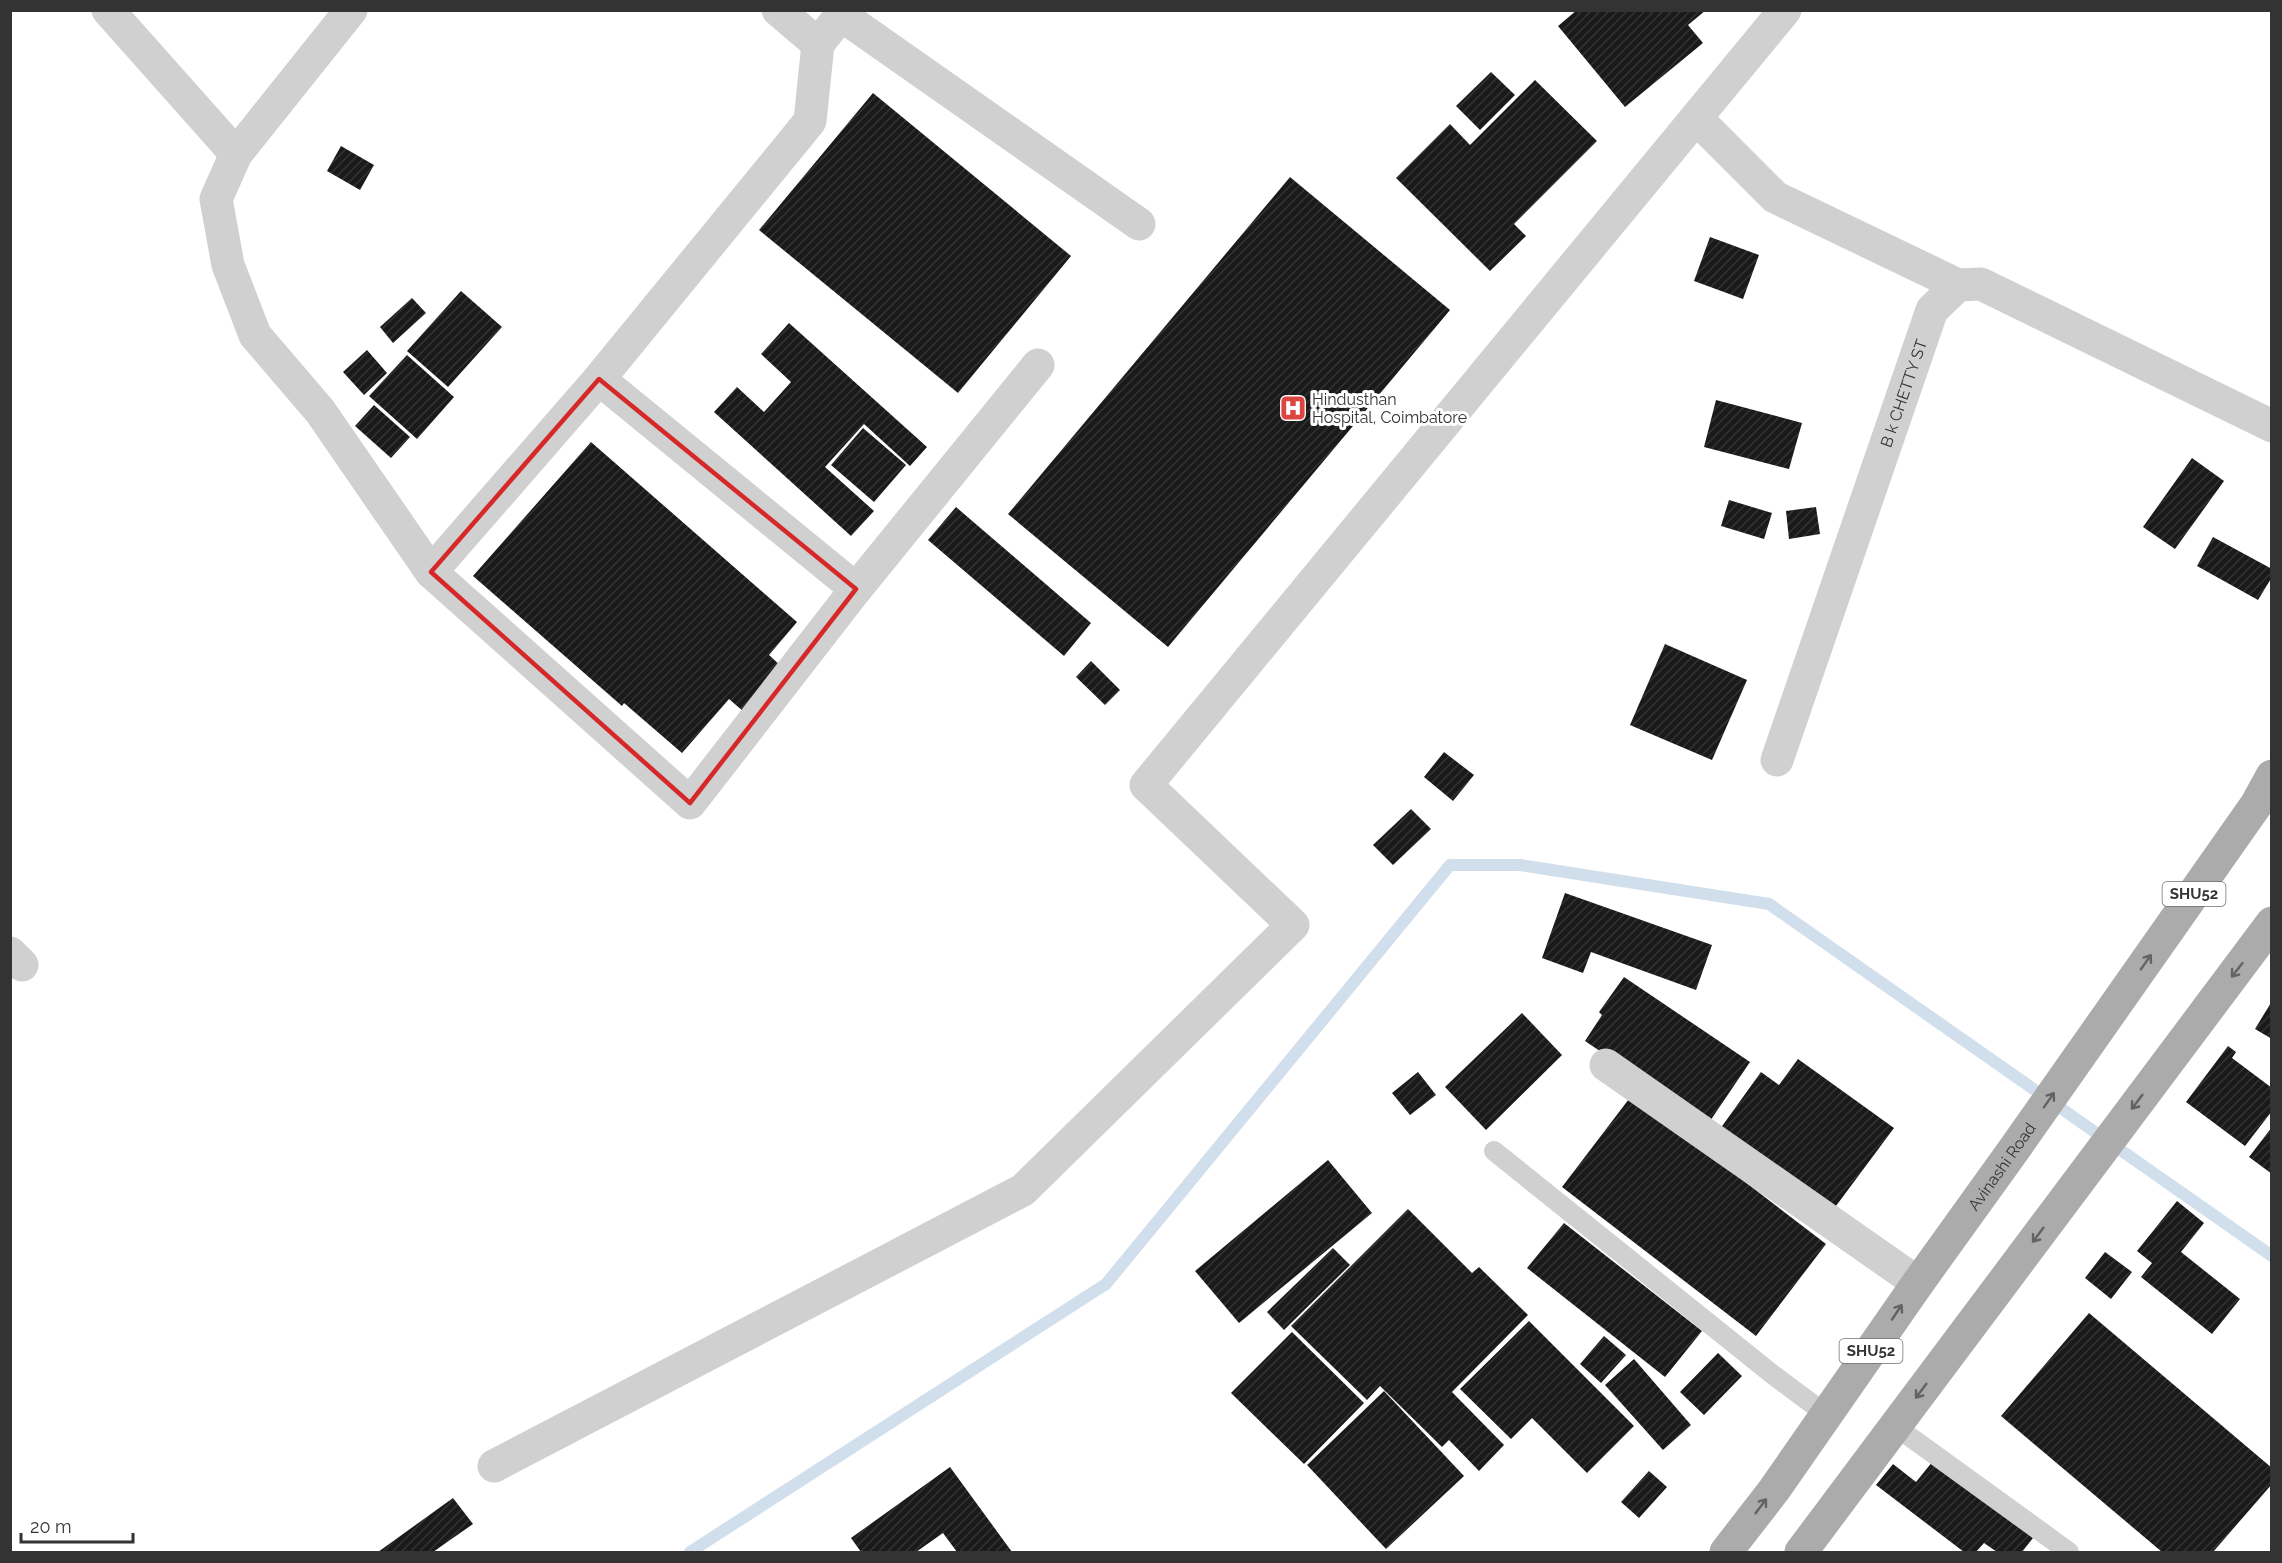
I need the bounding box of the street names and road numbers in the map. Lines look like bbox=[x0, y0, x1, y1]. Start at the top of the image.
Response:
street label: B k CHETTY ST bbox=[1876, 337, 1931, 450]
road number: SHU52 bbox=[2162, 882, 2226, 906]
street label: Avinashi Road bbox=[1964, 1119, 2039, 1214]
road number: SHU52 bbox=[1840, 1339, 1902, 1363]

